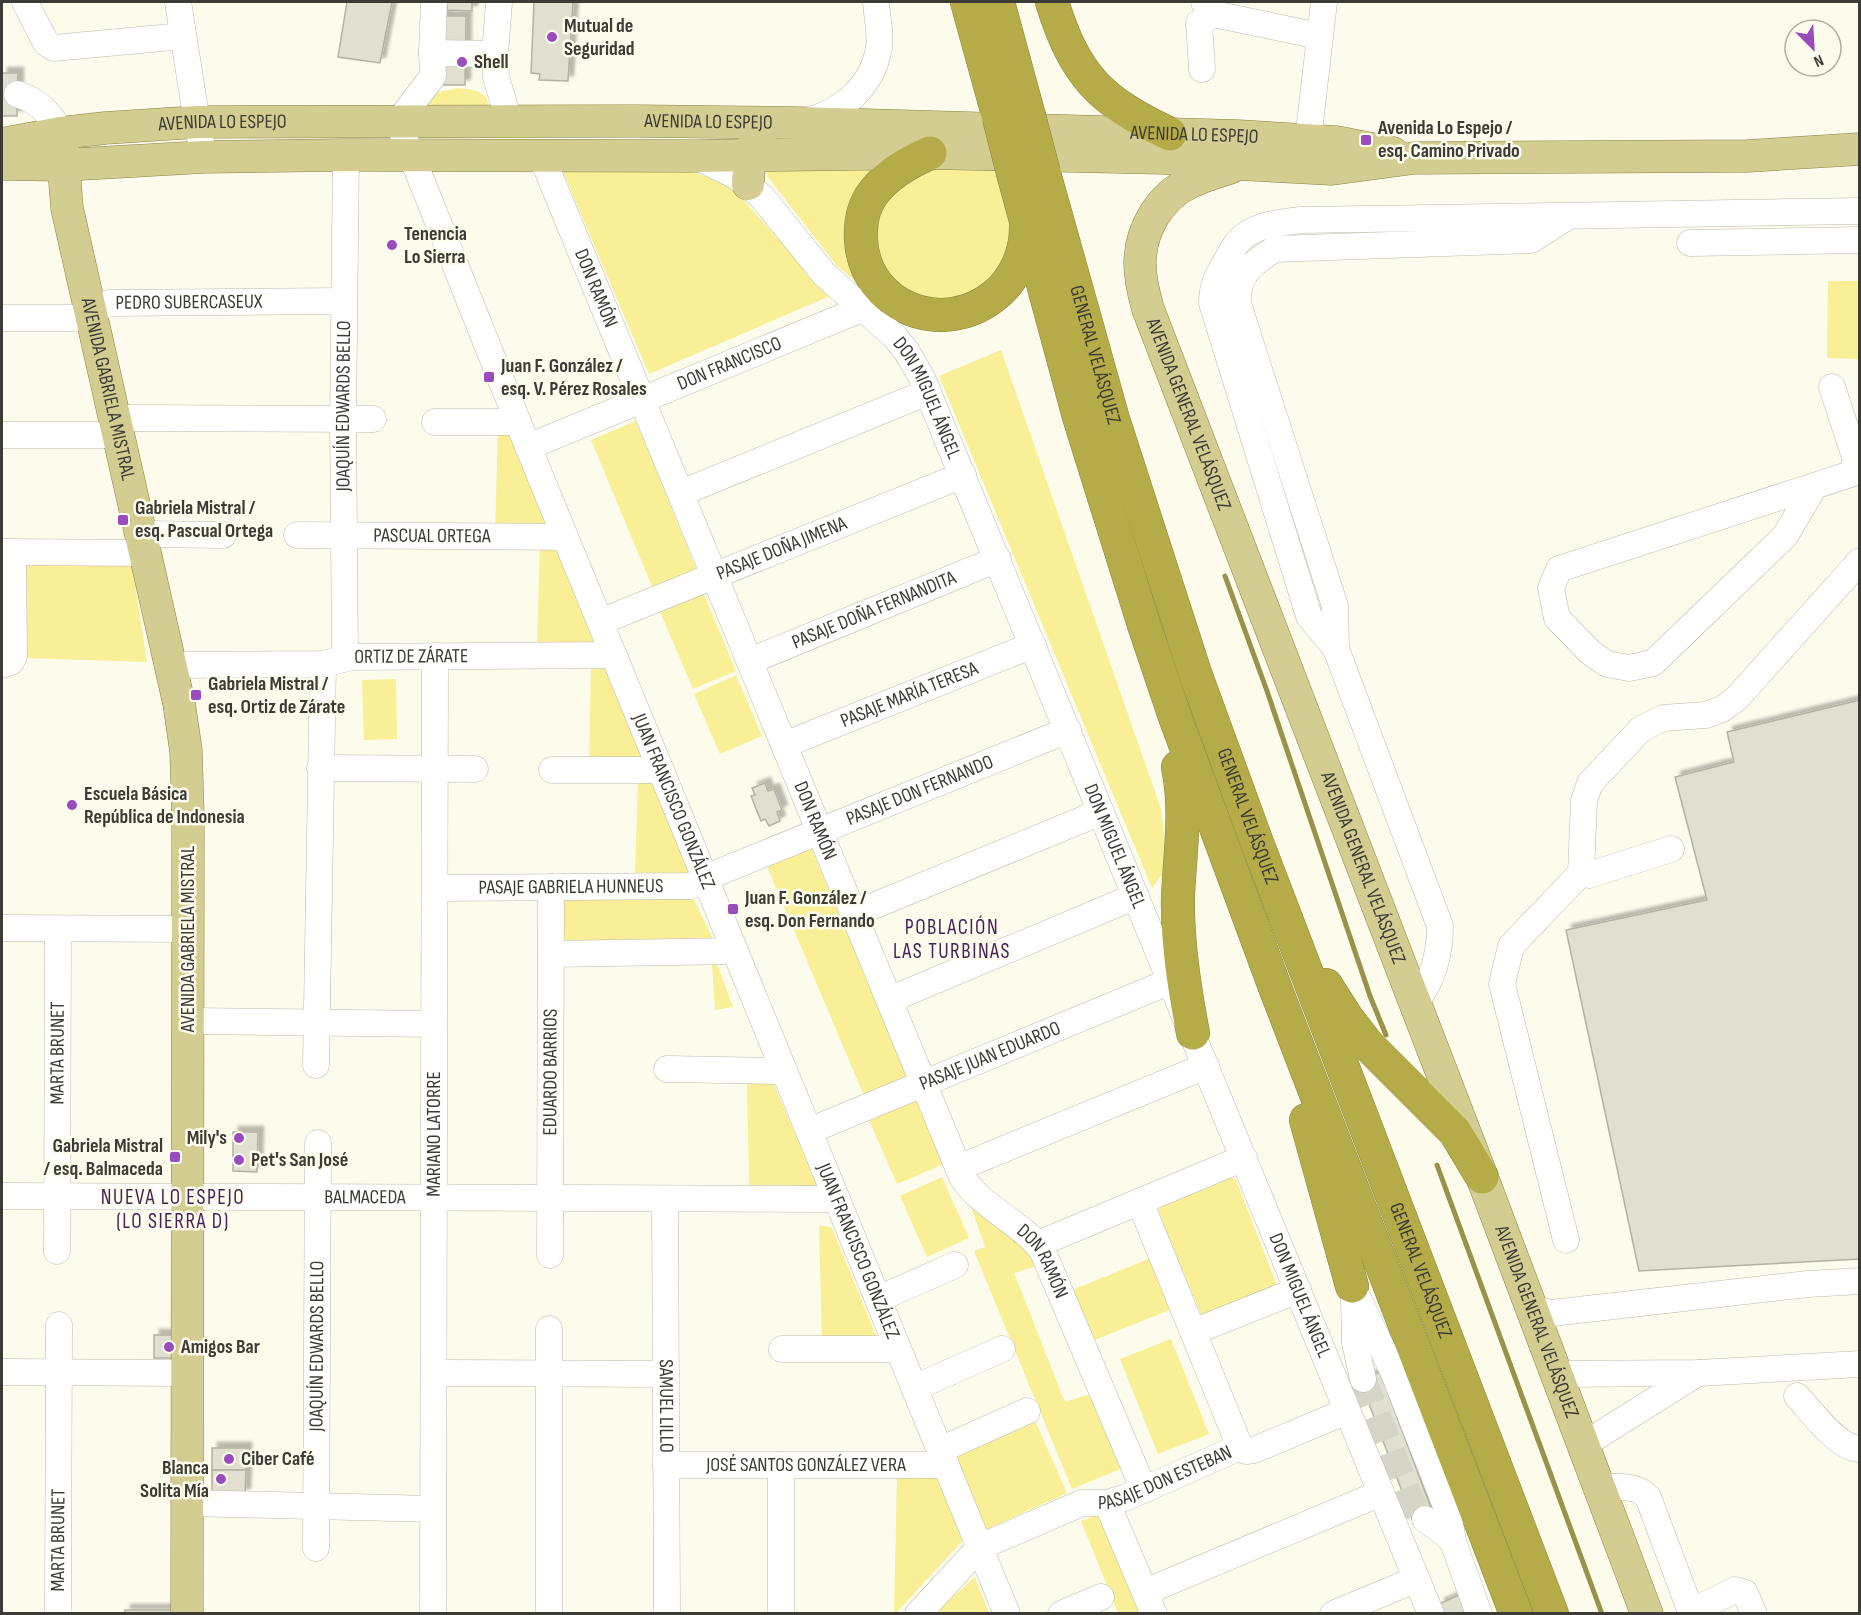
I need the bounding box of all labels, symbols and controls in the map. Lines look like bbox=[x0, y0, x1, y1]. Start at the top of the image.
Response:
place label: Mutual de Seguridad bbox=[564, 14, 635, 61]
north arrow bbox=[1783, 18, 1843, 78]
marker: Mutual de Seguridad bbox=[545, 30, 559, 44]
place label: Shell bbox=[474, 50, 509, 74]
text: N bbox=[1811, 50, 1826, 71]
marker: Shell bbox=[455, 55, 469, 69]
street label: AVENIDA LO ESPEJO bbox=[643, 109, 773, 135]
street label: AVENIDA LO ESPEJO bbox=[157, 110, 287, 137]
place label: Avenida Lo Espejo / esq. Camino Privado bbox=[1377, 116, 1520, 163]
street label: AVENIDA LO ESPEJO bbox=[1129, 121, 1259, 149]
marker: Avenida Lo Espejo / esq. Camino Privado bbox=[1359, 133, 1373, 147]
place label: Tenencia Lo Sierra bbox=[404, 222, 467, 269]
marker: Tenencia Lo Sierra bbox=[385, 238, 399, 252]
street label: DON RAMÓN bbox=[569, 245, 623, 331]
street label: GENERAL VELÁSQUEZ bbox=[1064, 283, 1126, 428]
street label: PEDRO SUBERCASEUX bbox=[115, 290, 263, 315]
street label: AVENIDA GABRIELA MISTRAL bbox=[75, 294, 140, 483]
street label: AVENIDA GENERAL VELÁSQUEZ bbox=[1140, 314, 1236, 514]
street label: JOAQUÍN EDWARDS BELLO bbox=[331, 320, 356, 492]
street label: DON FRANCISCO bbox=[674, 331, 785, 396]
street label: DON MIGUEL ÁNGEL bbox=[888, 332, 966, 463]
place label: Juan F. González / esq. V. Pérez Rosales bbox=[500, 354, 647, 401]
marker: Juan F. González / esq. V. Pérez Rosales bbox=[482, 370, 496, 384]
place label: Gabriela Mistral / esq. Pascual Ortega bbox=[135, 496, 273, 543]
street label: PASAJE DOÑA JIMENA bbox=[713, 511, 851, 585]
marker: Gabriela Mistral / esq. Pascual Ortega bbox=[116, 513, 130, 527]
street label: PASCUAL ORTEGA bbox=[373, 524, 491, 548]
street label: PASAJE DOÑA FERNANDITA bbox=[788, 565, 960, 654]
street label: ORTIZ DE ZÁRATE bbox=[354, 644, 468, 669]
street label: PASAJE MARÍA TERESA bbox=[837, 656, 982, 733]
place label: Gabriela Mistral / esq. Ortiz de Zárate bbox=[208, 672, 345, 719]
marker: Gabriela Mistral / esq. Ortiz de Zárate bbox=[189, 688, 203, 702]
street label: JUAN FRANCISCO GONZÁLEZ bbox=[627, 709, 720, 893]
street label: GENERAL VELÁSQUEZ bbox=[1212, 745, 1284, 888]
street label: PASAJE DON FERNANDO bbox=[843, 750, 997, 831]
street label: AVENIDA GENERAL VELÁSQUEZ bbox=[1315, 767, 1411, 967]
street label: DON RAMÓN bbox=[788, 778, 842, 864]
street label: DON MIGUEL ÁNGEL bbox=[1078, 780, 1151, 912]
place label: Escuela Básica República de Indonesia bbox=[84, 782, 245, 829]
marker: Escuela Básica República de Indonesia bbox=[65, 798, 79, 812]
street label: AVENIDA GABRIELA MISTRAL bbox=[176, 845, 200, 1033]
street label: PASAJE GABRIELA HUNNEUS bbox=[478, 874, 664, 900]
place label: Juan F. González / esq. Don Fernando bbox=[744, 886, 875, 933]
marker: Juan F. González / esq. Don Fernando bbox=[726, 902, 740, 916]
district label: POBLACIÓN LAS TURBINAS bbox=[893, 915, 1011, 964]
street label: MARTA BRUNET bbox=[45, 1001, 70, 1105]
street label: EDUARDO BARRIOS bbox=[538, 1009, 563, 1135]
street label: PASAJE JUAN EDUARDO bbox=[916, 1016, 1064, 1096]
street label: MARIANO LATORRE bbox=[422, 1071, 446, 1197]
place label: Mily's bbox=[187, 1126, 227, 1150]
marker: Mily's bbox=[232, 1131, 246, 1145]
place label: Gabriela Mistral / esq. Balmaceda bbox=[44, 1134, 163, 1181]
place label: Pet's San José bbox=[251, 1148, 348, 1172]
marker: Gabriela Mistral / esq. Balmaceda bbox=[168, 1150, 182, 1164]
marker: Pet's San José bbox=[232, 1153, 246, 1167]
street label: JUAN FRANCISCO GONZÁLEZ bbox=[811, 1159, 905, 1342]
district label: NUEVA LO ESPEJO (LO SIERRA D) bbox=[101, 1185, 245, 1234]
street label: BALMACEDA bbox=[324, 1185, 406, 1209]
street label: GENERAL VELÁSQUEZ bbox=[1384, 1199, 1457, 1342]
street label: DON RAMÓN bbox=[1012, 1219, 1073, 1302]
street label: AVENIDA GENERAL VELÁSQUEZ bbox=[1489, 1221, 1584, 1422]
street label: DON MIGUEL ÁNGEL bbox=[1264, 1230, 1336, 1362]
street label: JOAQUÍN EDWARDS BELLO bbox=[305, 1261, 329, 1432]
place label: Amigos Bar bbox=[180, 1335, 260, 1359]
marker: Amigos Bar bbox=[162, 1340, 176, 1354]
street label: SAMUEL LILLO bbox=[654, 1359, 678, 1453]
street label: PASAJE DON ESTEBAN bbox=[1098, 1440, 1236, 1515]
place label: Ciber Café bbox=[241, 1447, 315, 1471]
marker: Ciber Café bbox=[222, 1452, 236, 1466]
street label: JOSÉ SANTOS GONZÁLEZ VERA bbox=[705, 1453, 906, 1477]
place label: Blanca Solita Mía bbox=[140, 1456, 209, 1503]
marker: Blanca Solita Mía bbox=[214, 1472, 228, 1486]
street label: MARTA BRUNET bbox=[46, 1488, 70, 1592]

